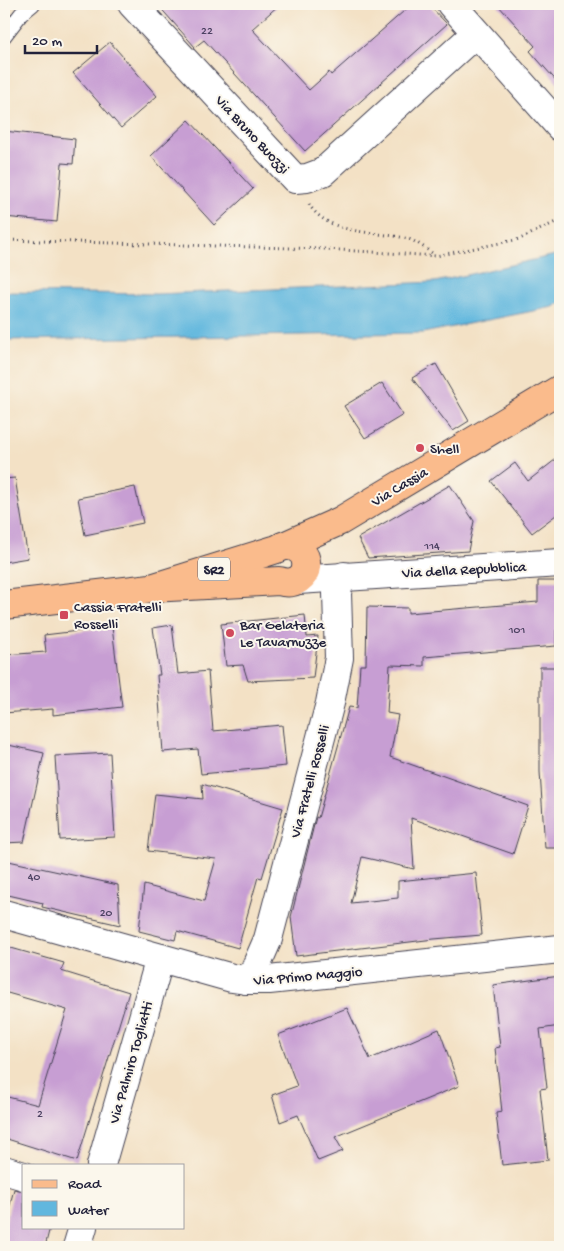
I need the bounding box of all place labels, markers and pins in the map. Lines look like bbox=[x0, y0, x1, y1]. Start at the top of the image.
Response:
place label: Shell bbox=[430, 441, 459, 459]
marker: Shell bbox=[414, 442, 426, 454]
place label: Cassia Fratelli Rosselli bbox=[74, 599, 162, 634]
marker: Cassia Fratelli Rosselli bbox=[58, 609, 70, 621]
place label: Bar Gelateria Le Tavarnuzze bbox=[239, 617, 327, 652]
marker: Bar Gelateria Le Tavarnuzze bbox=[224, 627, 236, 639]

